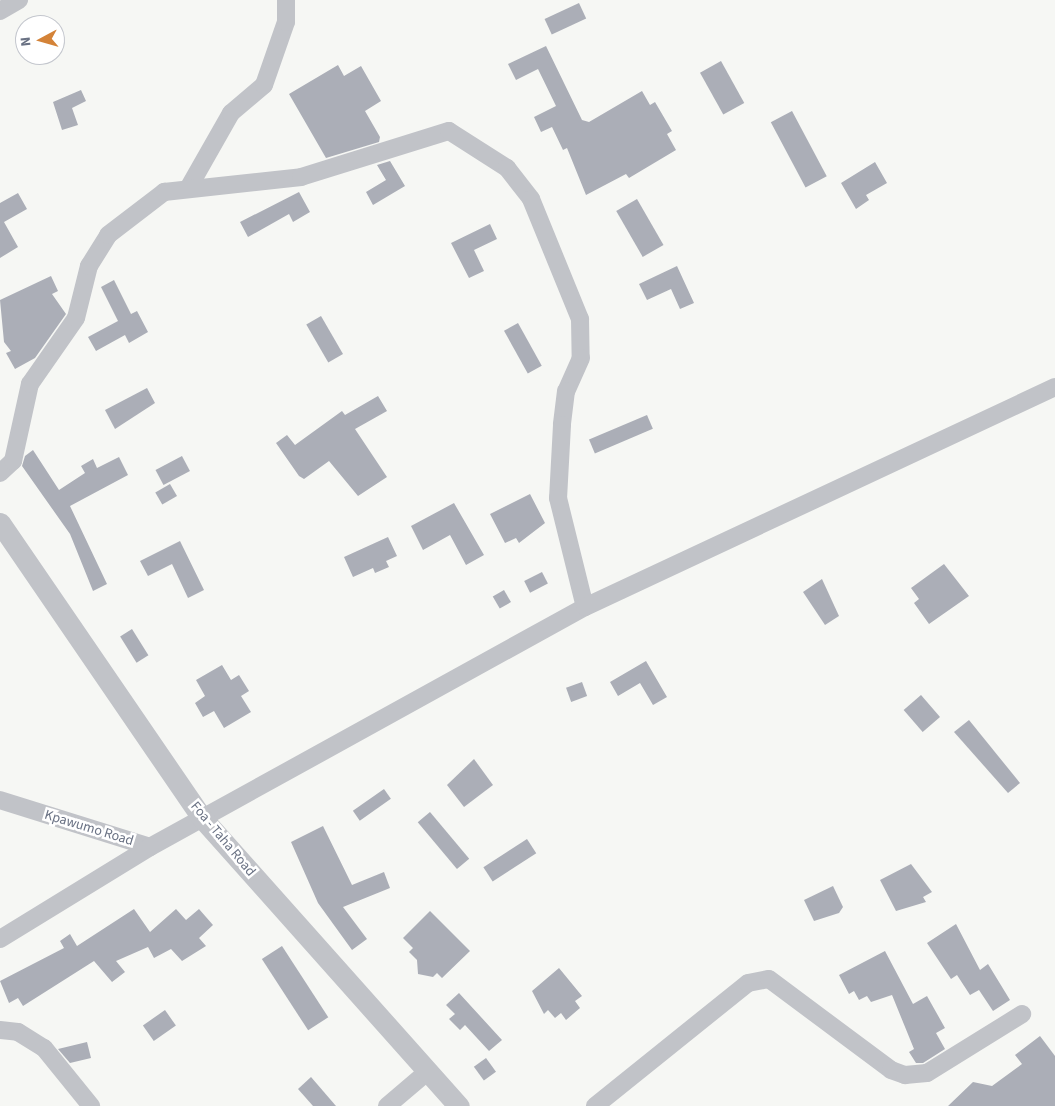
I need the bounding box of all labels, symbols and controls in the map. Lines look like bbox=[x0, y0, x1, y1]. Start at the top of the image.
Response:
north arrow bbox=[15, 15, 65, 65]
text: N bbox=[16, 36, 37, 47]
street label: Foa - Taha Road bbox=[187, 798, 259, 880]
street label: Kpawumo Road bbox=[42, 806, 136, 850]

